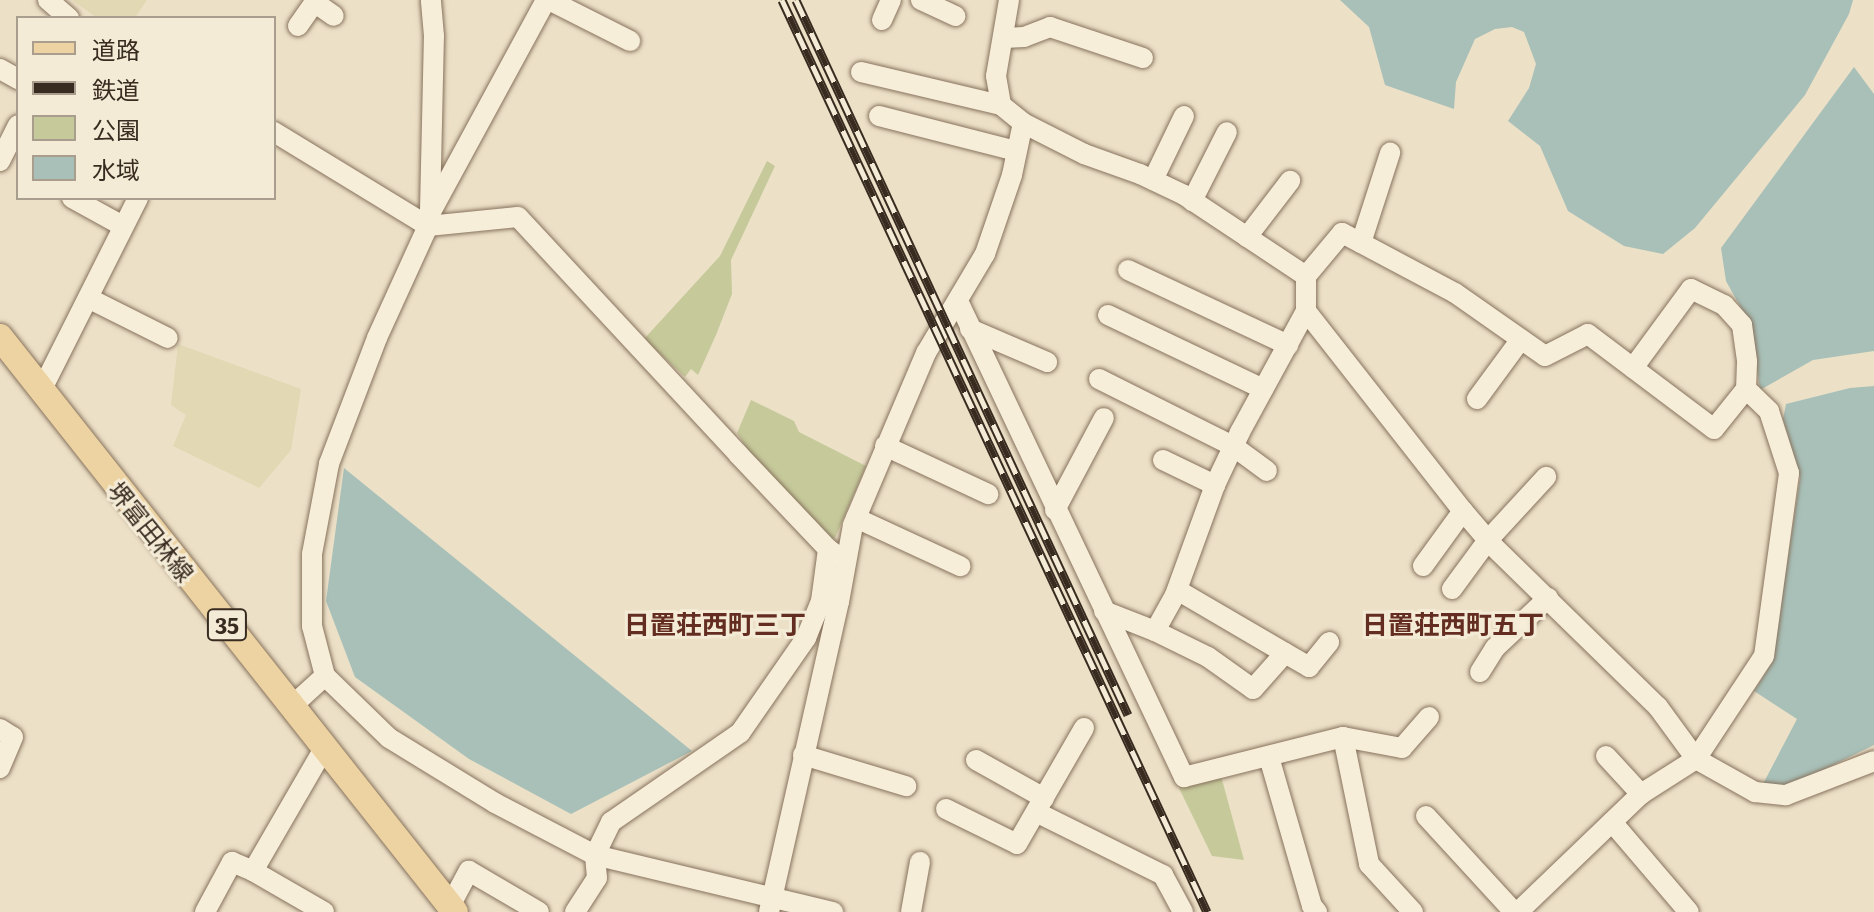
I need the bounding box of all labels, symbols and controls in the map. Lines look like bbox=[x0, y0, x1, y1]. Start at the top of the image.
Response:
legend bbox=[16, 16, 276, 200]
text: 道路 bbox=[92, 31, 140, 66]
text: 鉄道 bbox=[92, 71, 140, 106]
text: 公園 bbox=[92, 111, 140, 146]
text: 水域 bbox=[92, 151, 140, 186]
street label: 堺富田林線 bbox=[103, 475, 201, 587]
road number: 35 bbox=[205, 607, 249, 643]
district label: 日置荘西町三丁 bbox=[624, 607, 806, 639]
district label: 日置荘西町五丁 bbox=[1362, 607, 1544, 639]

